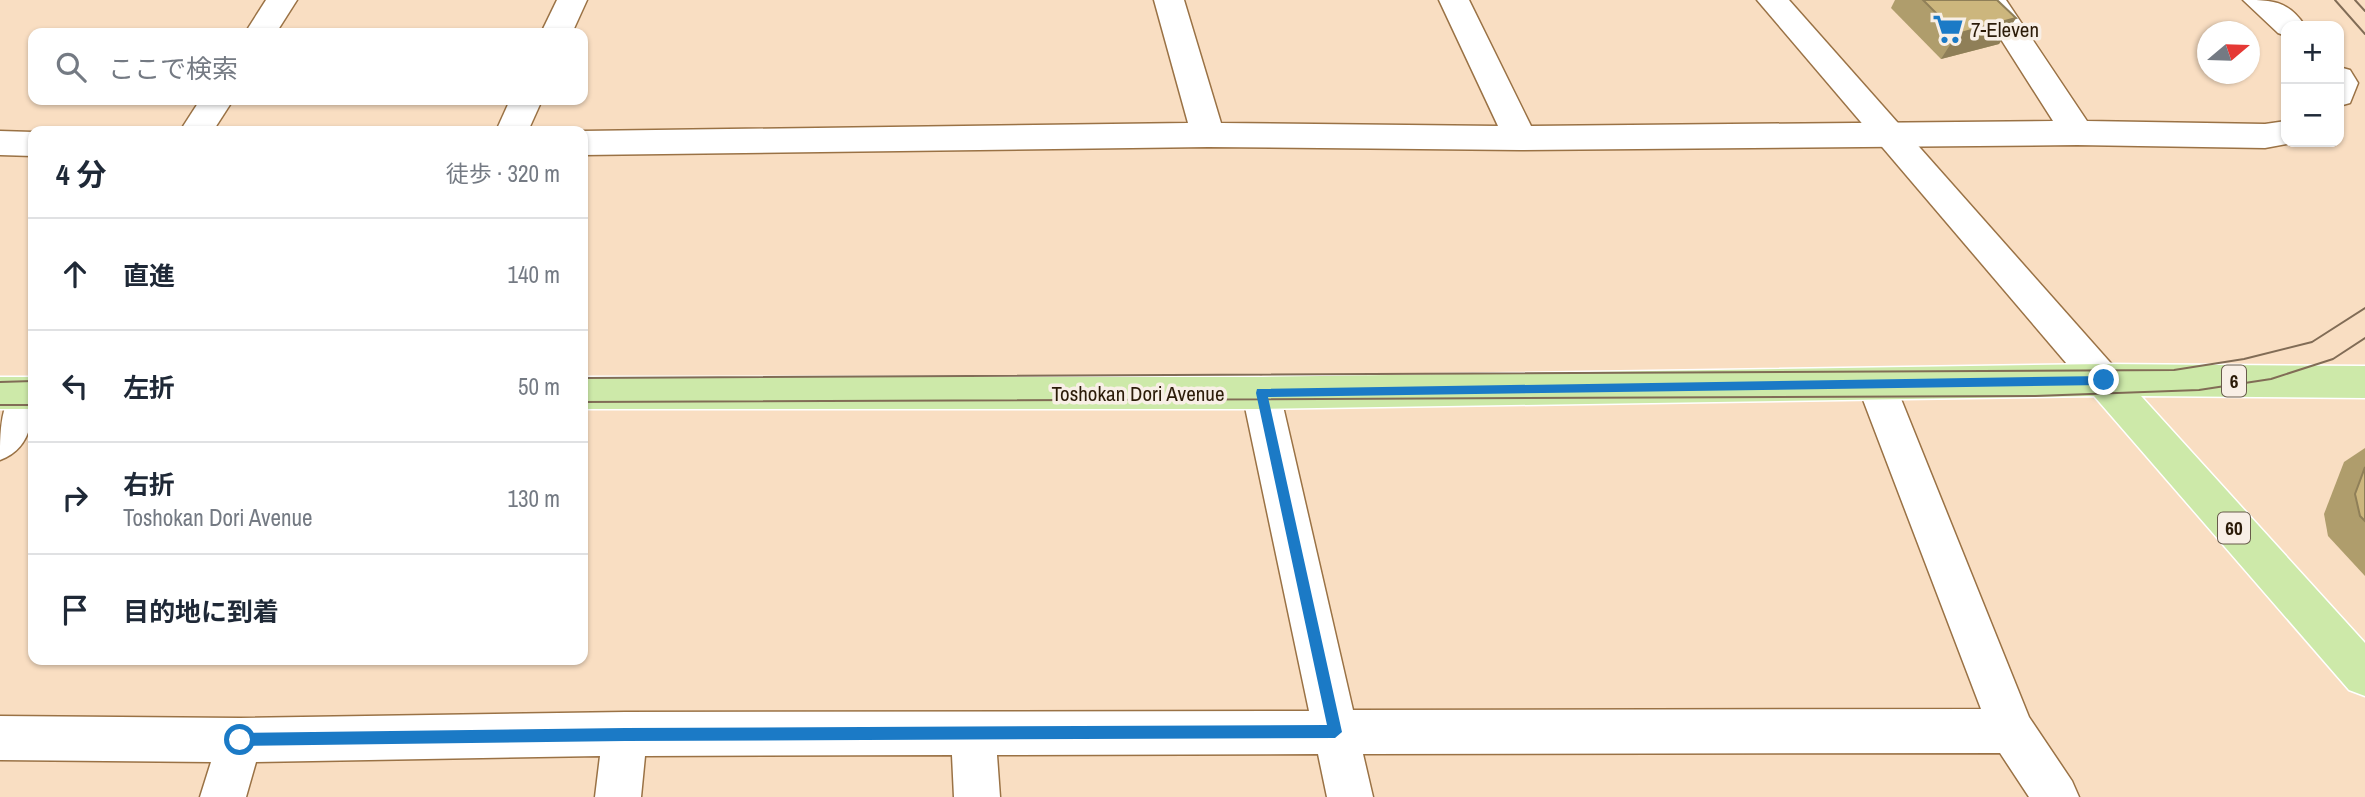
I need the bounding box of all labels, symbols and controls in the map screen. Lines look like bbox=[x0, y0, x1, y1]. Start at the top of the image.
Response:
supermarket icon: 7-Eleven bbox=[1931, 12, 1965, 46]
place label: 7-Eleven bbox=[1971, 15, 2039, 44]
north arrow bbox=[2197, 21, 2260, 84]
map controls bbox=[2281, 21, 2344, 147]
button: + bbox=[2281, 21, 2344, 84]
search box bbox=[28, 28, 588, 105]
icon: search bbox=[52, 48, 90, 86]
text: ここで検索 bbox=[108, 51, 238, 86]
button: − bbox=[2281, 84, 2344, 147]
text: 4 分 bbox=[56, 154, 107, 194]
text: 徒歩 · 320 m bbox=[446, 158, 560, 189]
icon: ahead bbox=[56, 255, 94, 293]
text: 直進 bbox=[123, 258, 175, 293]
text: 140 m bbox=[508, 259, 560, 290]
route end bbox=[2088, 364, 2119, 395]
road number: 6 bbox=[2222, 366, 2246, 396]
icon: left bbox=[56, 367, 94, 405]
text: 左折 bbox=[123, 370, 175, 405]
text: 50 m bbox=[518, 371, 560, 402]
street label: Toshokan Dori Avenue bbox=[1052, 379, 1224, 408]
text: 右折 bbox=[123, 467, 175, 502]
icon: right bbox=[56, 479, 94, 517]
text: 130 m bbox=[508, 483, 560, 514]
text: Toshokan Dori Avenue bbox=[123, 502, 312, 533]
road number: 60 bbox=[2218, 512, 2250, 544]
icon: arrive bbox=[56, 591, 94, 629]
text: 目的地に到着 bbox=[123, 594, 279, 629]
route start bbox=[224, 724, 255, 755]

